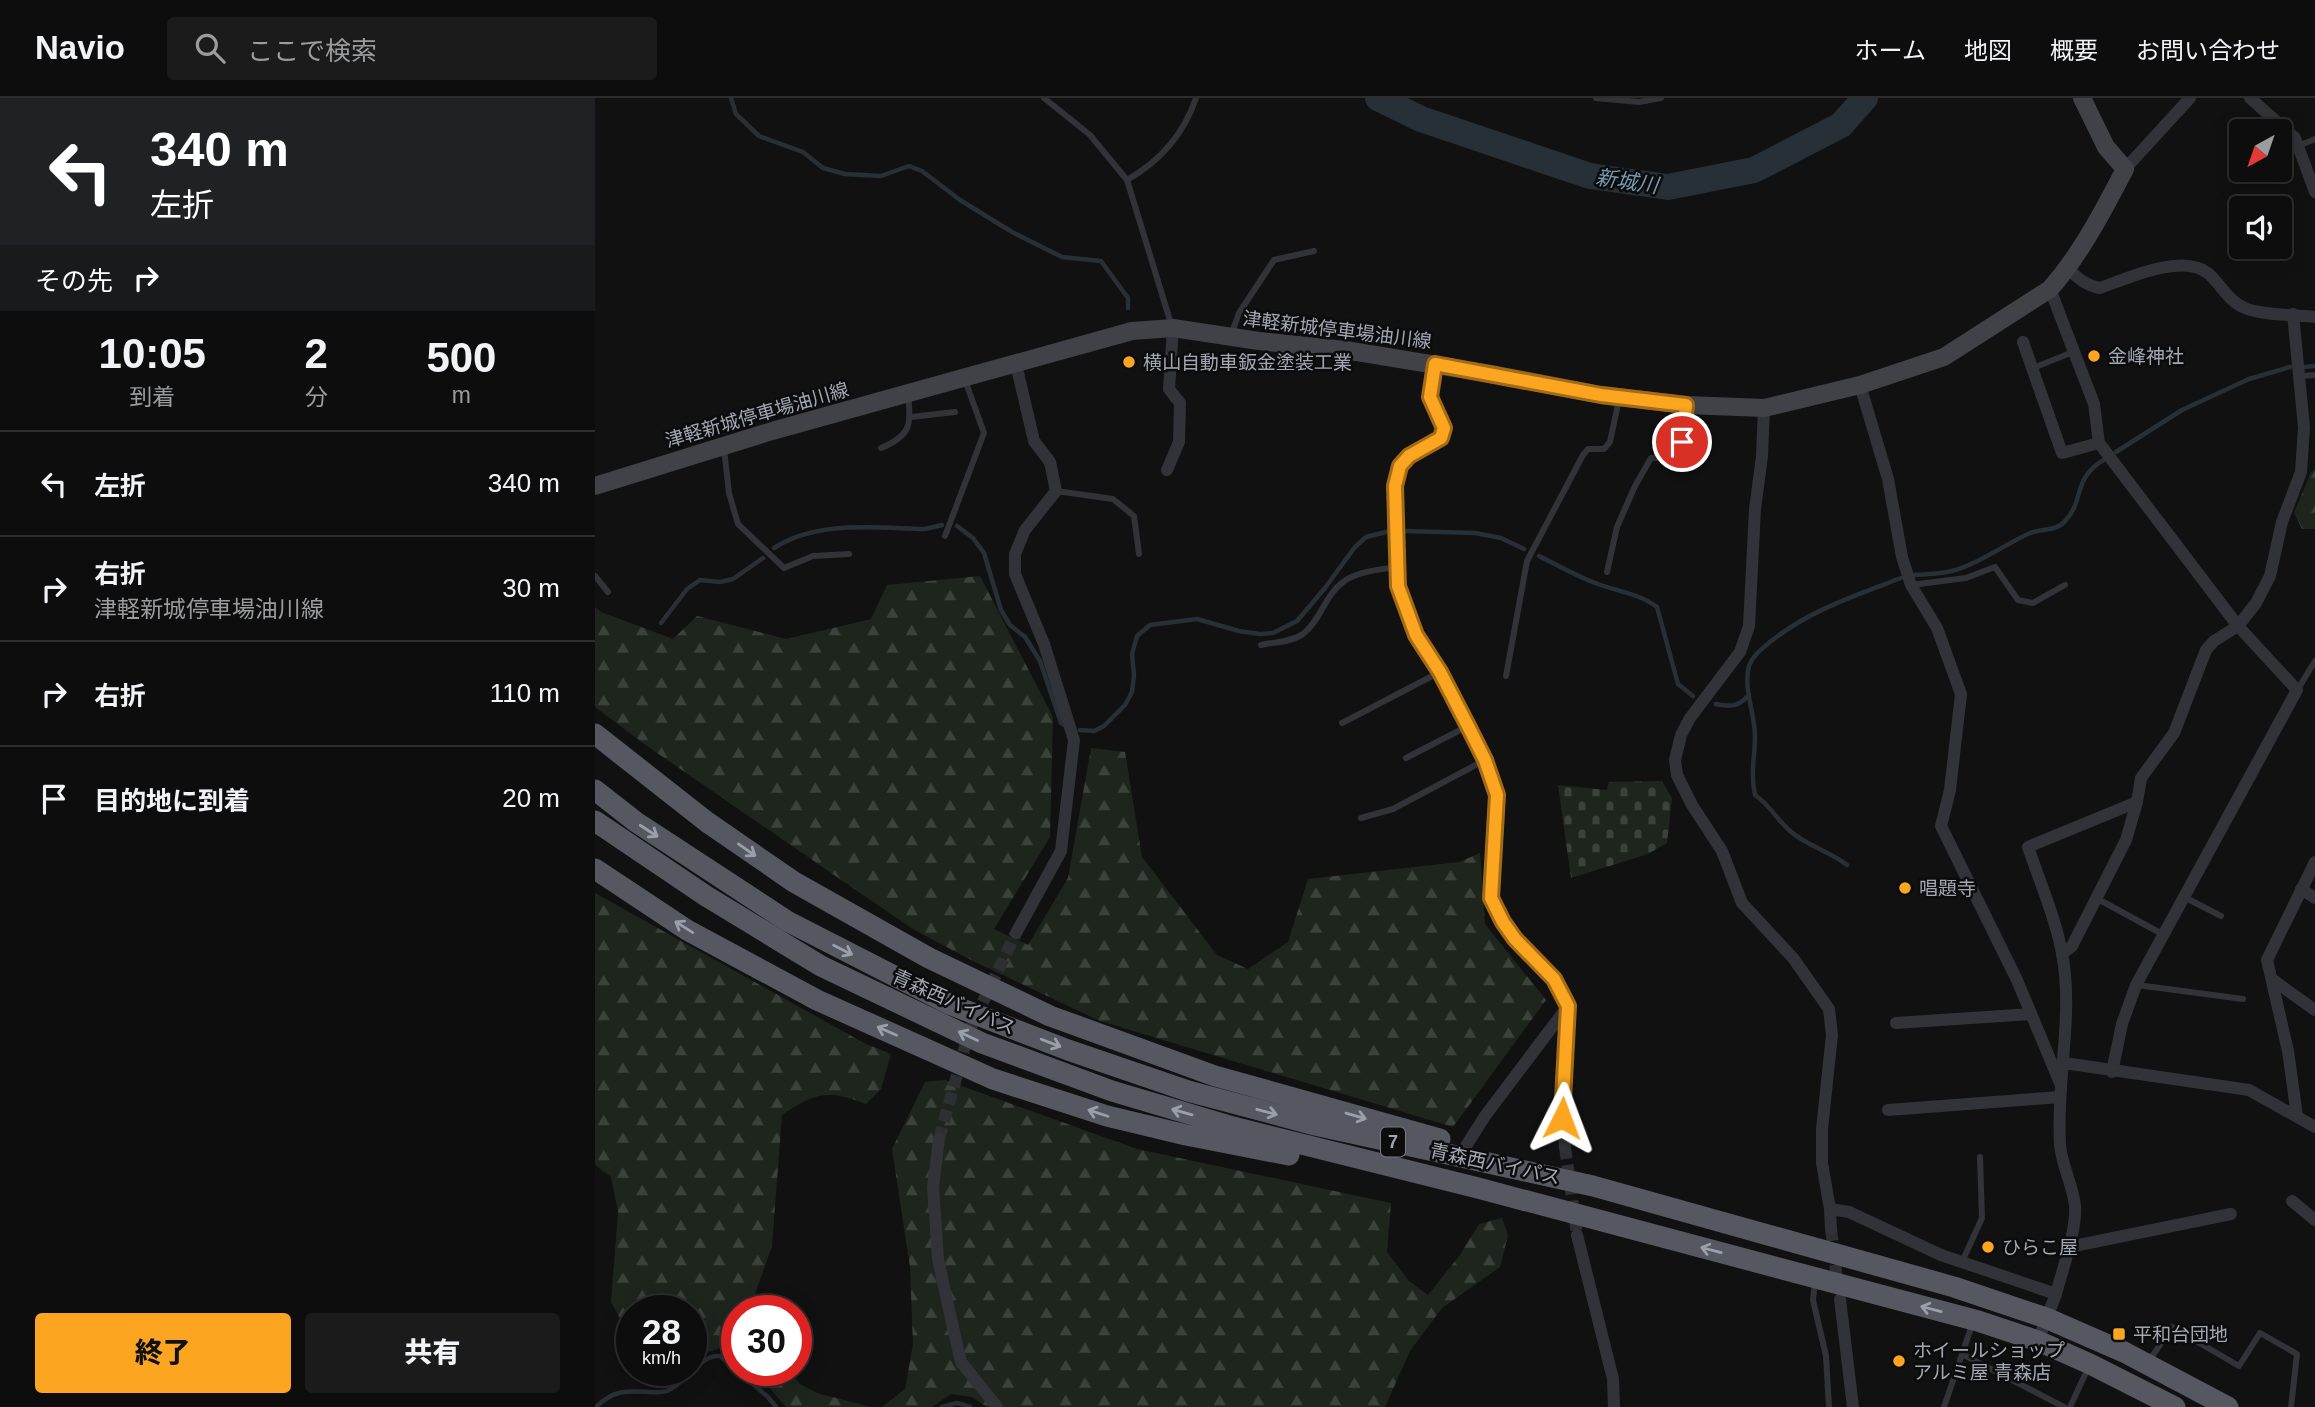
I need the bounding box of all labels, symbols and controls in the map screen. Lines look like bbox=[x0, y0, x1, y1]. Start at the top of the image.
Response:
search box bbox=[167, 17, 657, 80]
text: Navio bbox=[35, 29, 125, 66]
icon: search bbox=[191, 29, 229, 67]
text: ここで検索 bbox=[247, 36, 377, 66]
text: ホーム bbox=[1855, 37, 1926, 64]
text: 地図 bbox=[1964, 37, 2012, 64]
text: 概要 bbox=[2050, 37, 2098, 64]
text: お問い合わせ bbox=[2136, 37, 2280, 64]
north arrow bbox=[2229, 119, 2293, 182]
map controls bbox=[2229, 119, 2292, 259]
text: 340 m bbox=[150, 122, 289, 176]
icon: left bbox=[35, 126, 126, 217]
water label: 新城川 bbox=[1594, 165, 1662, 197]
text: 左折 bbox=[150, 187, 214, 223]
button: sound bbox=[2229, 196, 2292, 259]
icon: right bbox=[127, 259, 165, 297]
text: その先 bbox=[35, 266, 113, 296]
street label: 津軽新城停車場油川線 bbox=[1241, 308, 1433, 352]
text: 10:05 bbox=[99, 330, 206, 377]
text: 2 bbox=[304, 330, 328, 377]
text: 500 bbox=[426, 334, 496, 381]
place label: 金峰神社 bbox=[2108, 346, 2184, 367]
marker: 金峰神社 bbox=[2086, 348, 2102, 364]
place label: 横山自動車鈑金塗装工業 bbox=[1143, 352, 1352, 373]
marker: 横山自動車鈑金塗装工業 bbox=[1121, 354, 1137, 370]
street label: 津軽新城停車場油川線 bbox=[663, 379, 851, 451]
text: m bbox=[452, 382, 471, 408]
text: 到着 bbox=[129, 384, 175, 410]
text: 分 bbox=[305, 384, 328, 410]
pin bbox=[1652, 412, 1712, 472]
icon: arrive bbox=[1663, 423, 1701, 461]
icon: left bbox=[35, 465, 73, 503]
text: 340 m bbox=[488, 468, 560, 498]
text: 左折 bbox=[94, 471, 146, 501]
text: 右折 bbox=[94, 559, 146, 589]
icon: right bbox=[35, 570, 73, 608]
text: 30 m bbox=[502, 573, 560, 603]
text: 津軽新城停車場油川線 bbox=[94, 596, 324, 622]
icon: right bbox=[35, 675, 73, 713]
text: 110 m bbox=[490, 678, 560, 708]
text: 右折 bbox=[94, 681, 146, 711]
icon: arrive bbox=[35, 780, 73, 818]
text: 20 m bbox=[502, 783, 560, 813]
text: 目的地に到着 bbox=[94, 786, 250, 816]
one-way arrow bbox=[639, 825, 659, 839]
one-way arrow bbox=[737, 843, 756, 857]
place label: 唱題寺 bbox=[1919, 878, 1976, 899]
marker: 唱題寺 bbox=[1897, 880, 1913, 896]
one-way arrow bbox=[675, 920, 695, 934]
one-way arrow bbox=[832, 943, 853, 957]
street label: 青森西バイパス bbox=[889, 965, 1019, 1039]
one-way arrow bbox=[876, 1024, 898, 1037]
one-way arrow bbox=[958, 1029, 979, 1042]
one-way arrow bbox=[1039, 1038, 1061, 1051]
position arrow bbox=[1525, 1081, 1599, 1155]
one-way arrow bbox=[1172, 1105, 1194, 1118]
one-way arrow bbox=[1088, 1106, 1110, 1118]
one-way arrow bbox=[1256, 1107, 1278, 1120]
one-way arrow bbox=[1345, 1110, 1367, 1123]
road number: 7 bbox=[1381, 1128, 1405, 1156]
street label: 青森西バイパス bbox=[1428, 1140, 1562, 1188]
place label: ひらこ屋 bbox=[2002, 1237, 2078, 1258]
marker: ひらこ屋 bbox=[1980, 1239, 1996, 1255]
one-way arrow bbox=[1700, 1243, 1723, 1256]
speed limit sign: 30 bbox=[721, 1295, 812, 1386]
one-way arrow bbox=[1920, 1301, 1942, 1314]
text: 28 bbox=[642, 1312, 681, 1351]
button: 終了 bbox=[35, 1313, 291, 1393]
button: 共有 bbox=[305, 1313, 560, 1393]
place label: 平和台団地 bbox=[2133, 1324, 2228, 1345]
marker: 平和台団地 bbox=[2111, 1326, 2127, 1342]
place label: ホイールショップ アルミ屋 青森店 bbox=[1913, 1340, 2065, 1383]
text: km/h bbox=[642, 1348, 681, 1368]
marker: ホイールショップ アルミ屋 青森店 bbox=[1891, 1353, 1907, 1369]

